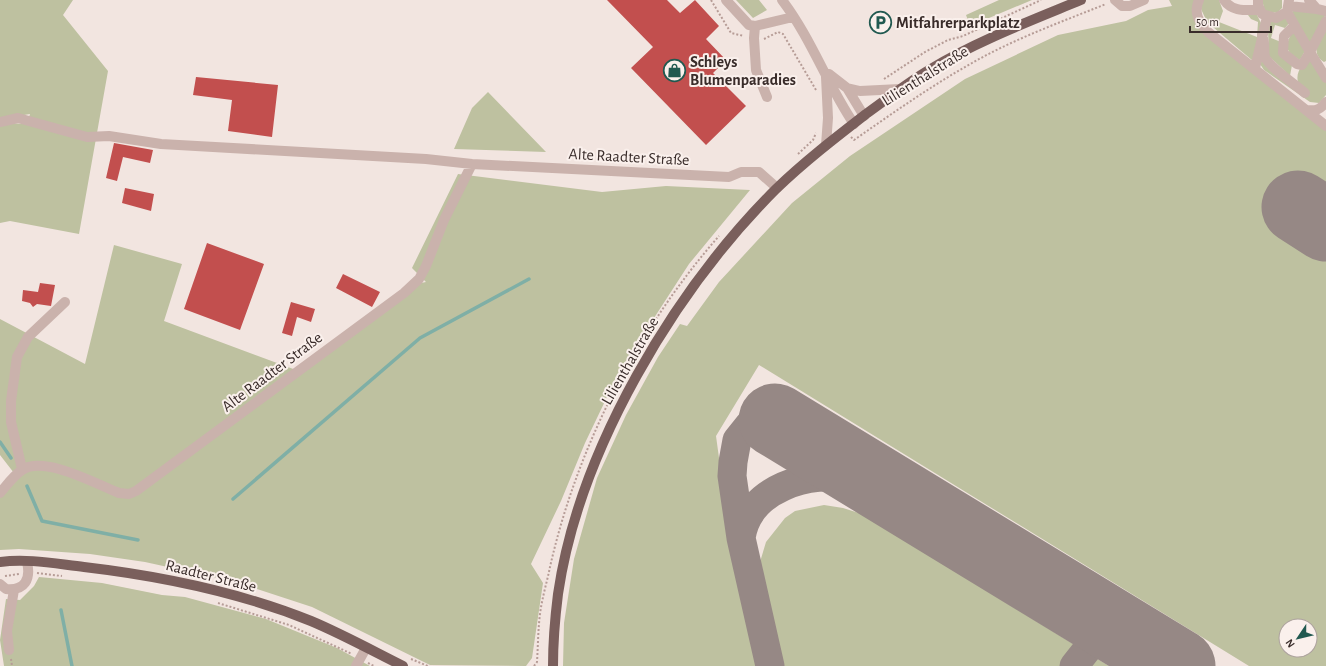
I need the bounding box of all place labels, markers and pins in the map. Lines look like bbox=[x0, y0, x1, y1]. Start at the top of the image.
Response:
parking icon: Mitfahrerparkplatz bbox=[867, 10, 893, 36]
place label: Mitfahrerparkplatz bbox=[896, 15, 1020, 31]
place label: Schleys Blumenparadies bbox=[690, 54, 796, 88]
shop icon: Schleys Blumenparadies bbox=[661, 58, 687, 84]

